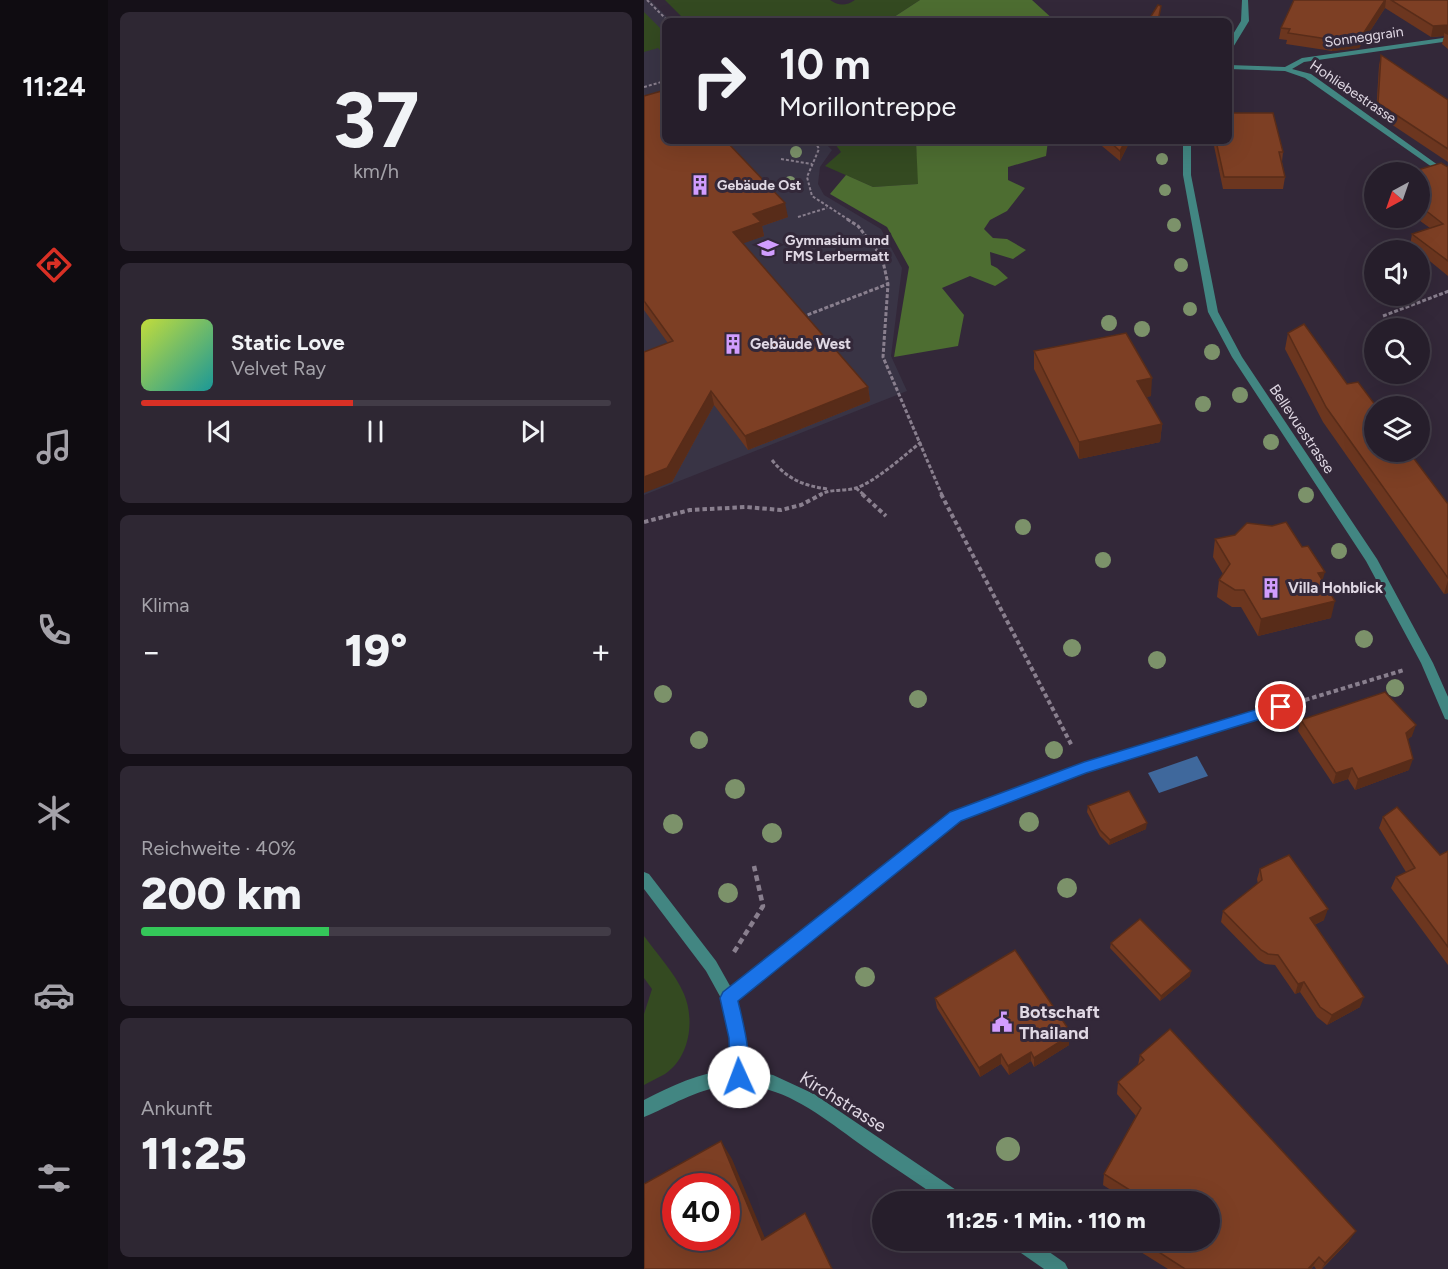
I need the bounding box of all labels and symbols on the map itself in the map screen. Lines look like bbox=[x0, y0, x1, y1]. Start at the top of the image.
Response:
street label: Sonneggrain bbox=[1324, 23, 1405, 51]
street label: Hohliebestrasse bbox=[1307, 57, 1400, 127]
north arrow bbox=[1364, 162, 1430, 228]
building icon: Gebäude Ost bbox=[688, 173, 712, 197]
place label: Gebäude Ost bbox=[717, 177, 802, 194]
place label: Gymnasium und FMS Lerbermatt bbox=[785, 232, 890, 265]
school or university icon: Gymnasium und FMS Lerbermatt bbox=[756, 236, 780, 260]
building icon: Gebäude West bbox=[721, 332, 745, 356]
place label: Gebäude West bbox=[750, 335, 851, 353]
street label: Bellevuestrasse bbox=[1265, 381, 1339, 477]
building icon: Villa Hohblick bbox=[1259, 576, 1283, 600]
place label: Villa Hohblick bbox=[1288, 579, 1383, 597]
pin bbox=[1255, 681, 1306, 732]
place label: Botschaft Thailand bbox=[1019, 1001, 1100, 1044]
public building icon: Botschaft Thailand bbox=[990, 1010, 1014, 1034]
position arrow bbox=[707, 1045, 771, 1109]
street label: Kirchstrasse bbox=[796, 1067, 891, 1137]
speed limit sign: 40 bbox=[662, 1173, 740, 1251]

